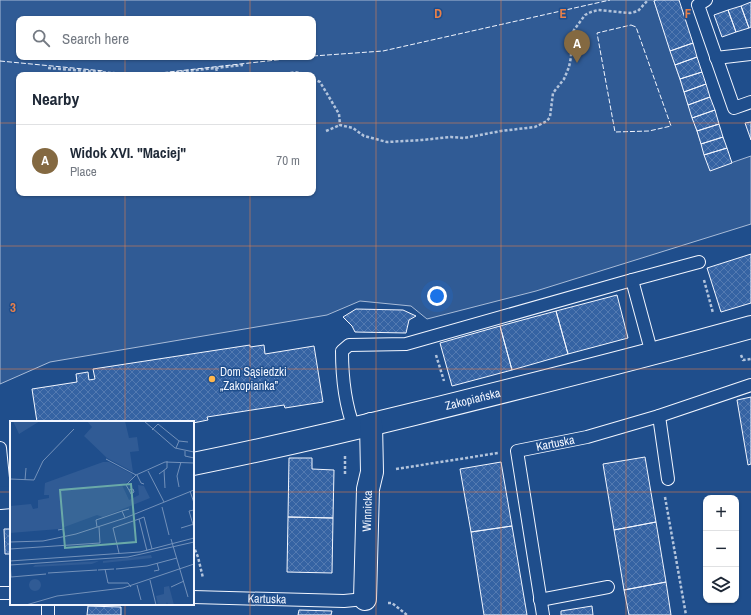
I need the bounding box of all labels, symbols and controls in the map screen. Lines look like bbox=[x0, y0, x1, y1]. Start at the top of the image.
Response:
text: D bbox=[434, 5, 442, 22]
text: E bbox=[559, 5, 567, 22]
text: F bbox=[685, 5, 692, 22]
search box bbox=[16, 16, 316, 60]
icon: search bbox=[30, 27, 52, 49]
text: Search here bbox=[62, 28, 129, 49]
pin: A bbox=[564, 30, 590, 63]
text: Nearby bbox=[32, 87, 79, 110]
text: Widok XVI. "Maciej" bbox=[70, 142, 186, 163]
text: A bbox=[41, 152, 49, 169]
text: 70 m bbox=[276, 152, 300, 169]
text: Place bbox=[70, 163, 97, 180]
your location bbox=[427, 286, 447, 306]
text: 3 bbox=[10, 299, 16, 316]
place label: Dom Sąsiedzki „Zakopianka” bbox=[220, 364, 287, 394]
marker: Dom Sąsiedzki „Zakopianka” bbox=[207, 374, 217, 384]
street label: Zakopiańska bbox=[443, 385, 503, 414]
inset map bbox=[10, 421, 194, 605]
street label: Kartuska bbox=[535, 432, 576, 455]
street label: Winnicka bbox=[359, 490, 376, 532]
map controls bbox=[703, 495, 739, 603]
button: + bbox=[703, 495, 739, 531]
button: − bbox=[703, 531, 739, 567]
button: layers bbox=[703, 567, 739, 603]
street label: Kartuska bbox=[247, 590, 287, 607]

